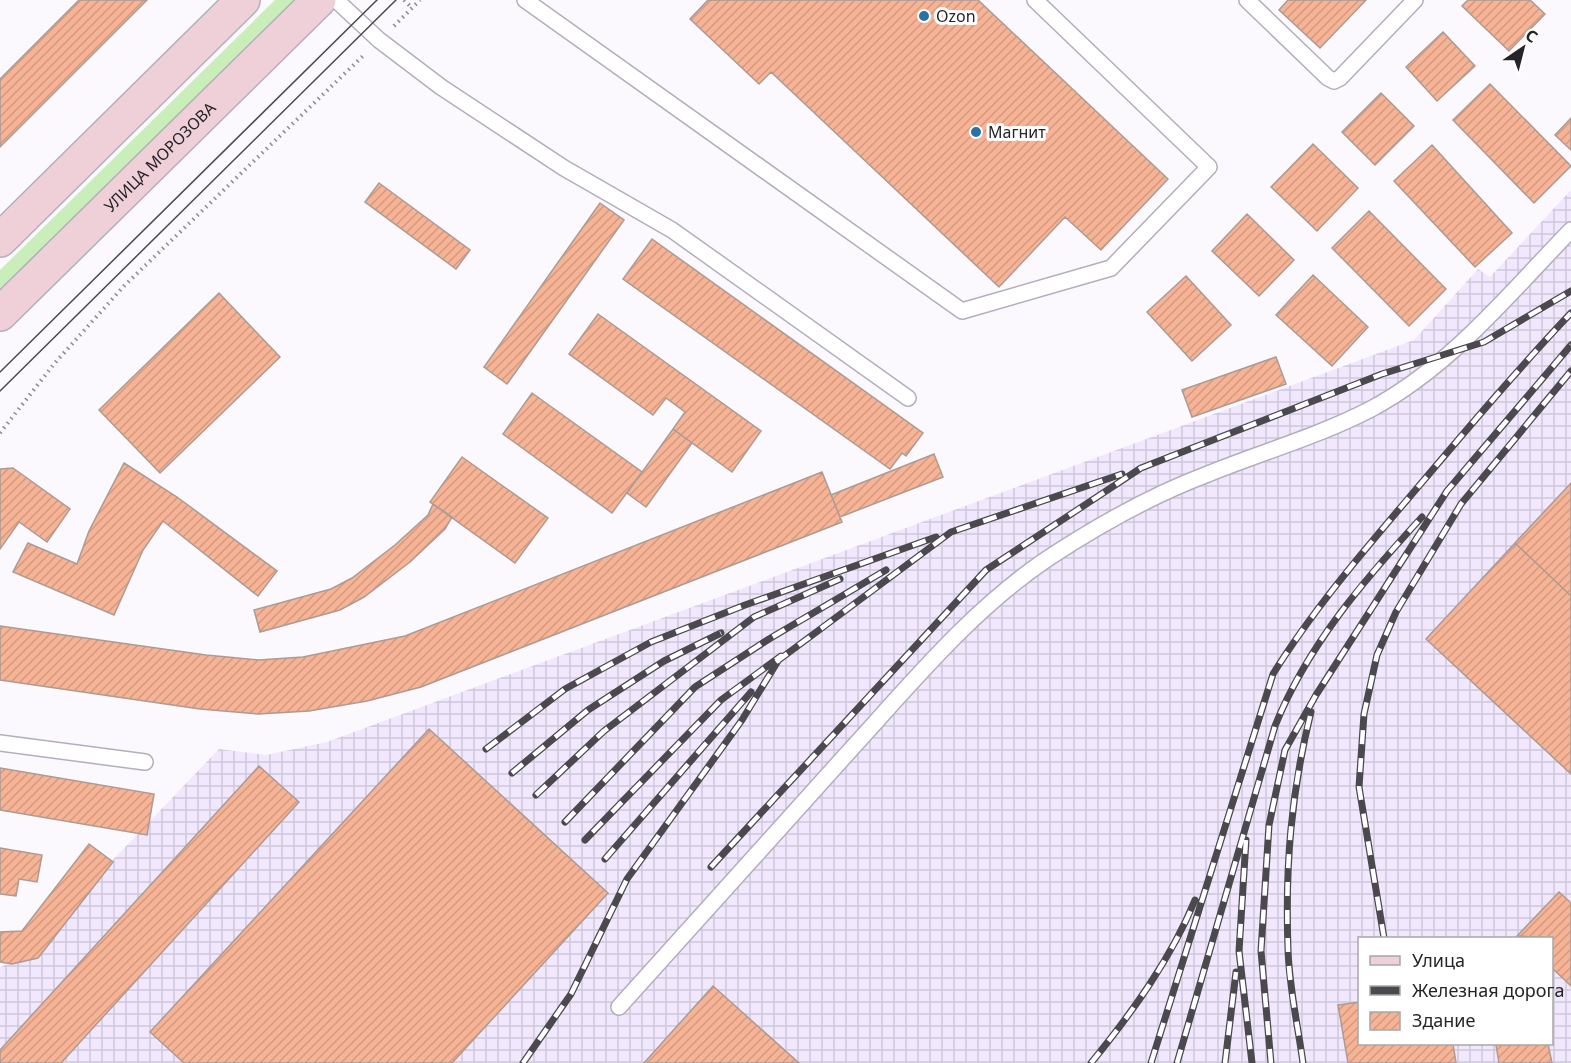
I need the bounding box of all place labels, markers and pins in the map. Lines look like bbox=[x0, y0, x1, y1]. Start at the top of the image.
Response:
place label: Ozon bbox=[936, 5, 976, 27]
marker: Ozon bbox=[917, 9, 931, 23]
place label: Магнит bbox=[988, 121, 1046, 143]
marker: Магнит bbox=[969, 125, 983, 139]

